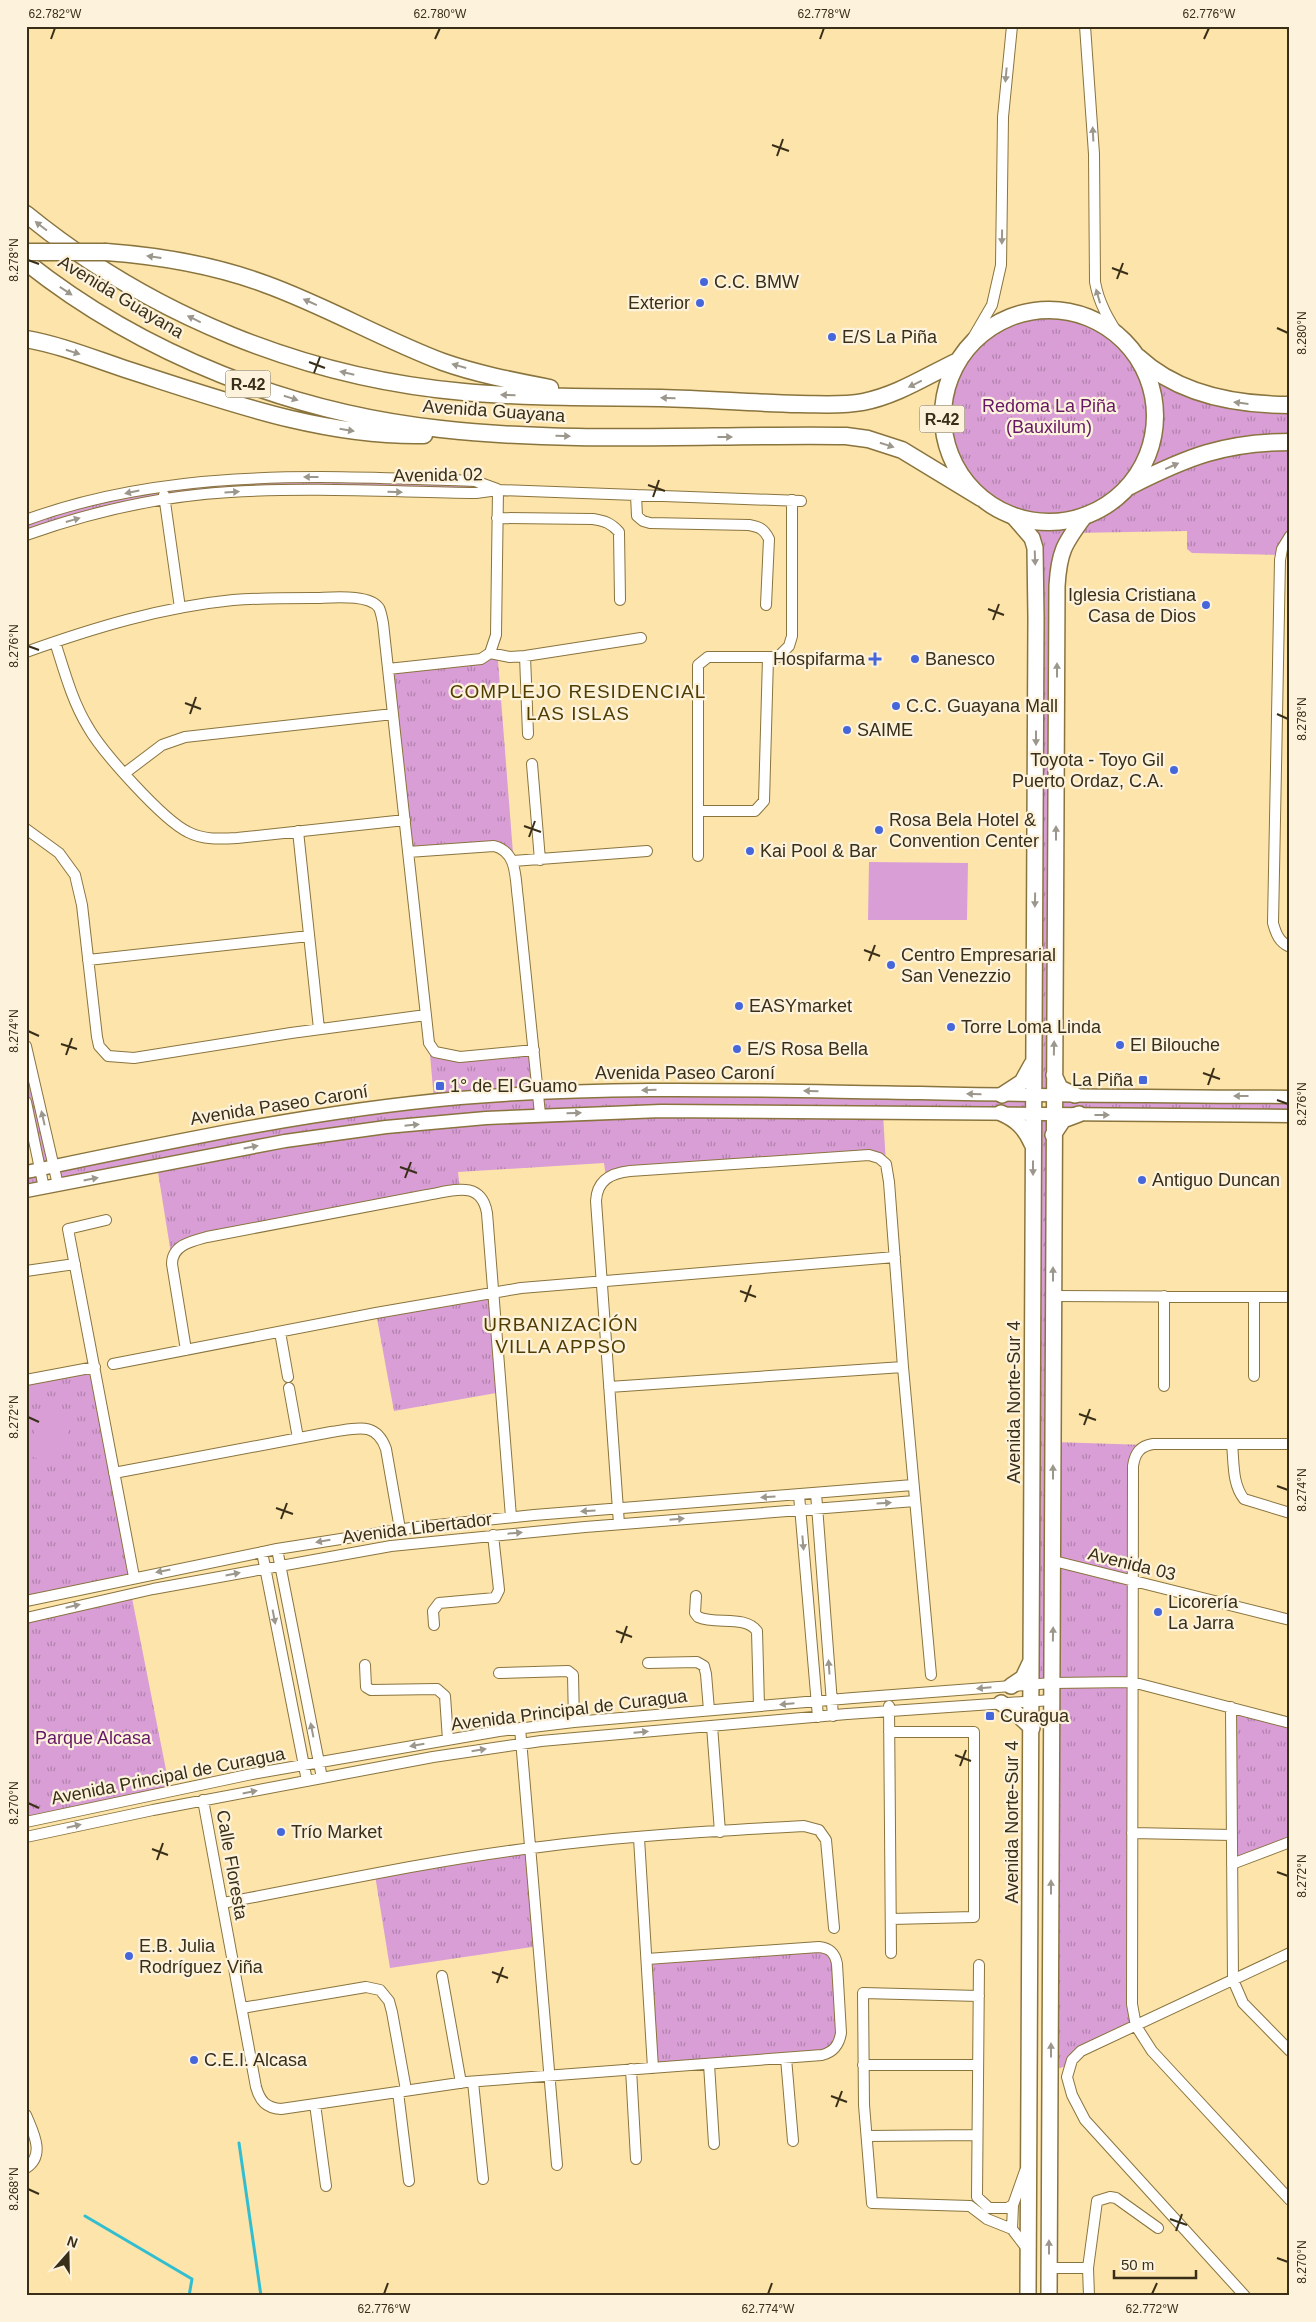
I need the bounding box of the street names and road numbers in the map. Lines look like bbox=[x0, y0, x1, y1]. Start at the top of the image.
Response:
street label: Avenida Guayana bbox=[55, 252, 188, 343]
road number: R-42 bbox=[226, 370, 270, 398]
street label: Avenida Guayana bbox=[422, 396, 567, 426]
road number: R-42 bbox=[920, 406, 964, 432]
street label: Avenida 02 bbox=[393, 464, 483, 486]
street label: Avenida Paseo Caroní bbox=[595, 1063, 775, 1083]
street label: Avenida Paseo Caroní bbox=[189, 1081, 369, 1129]
street label: Avenida Norte-Sur 4 bbox=[1004, 1321, 1024, 1483]
street label: Avenida Libertador bbox=[341, 1509, 493, 1547]
street label: Avenida 03 bbox=[1086, 1543, 1178, 1585]
street label: Avenida Principal de Curagua bbox=[450, 1685, 689, 1734]
street label: Avenida Norte-Sur 4 bbox=[1002, 1741, 1022, 1903]
street label: Avenida Principal de Curagua bbox=[49, 1743, 288, 1809]
street label: Calle Floresta bbox=[213, 1809, 252, 1922]

